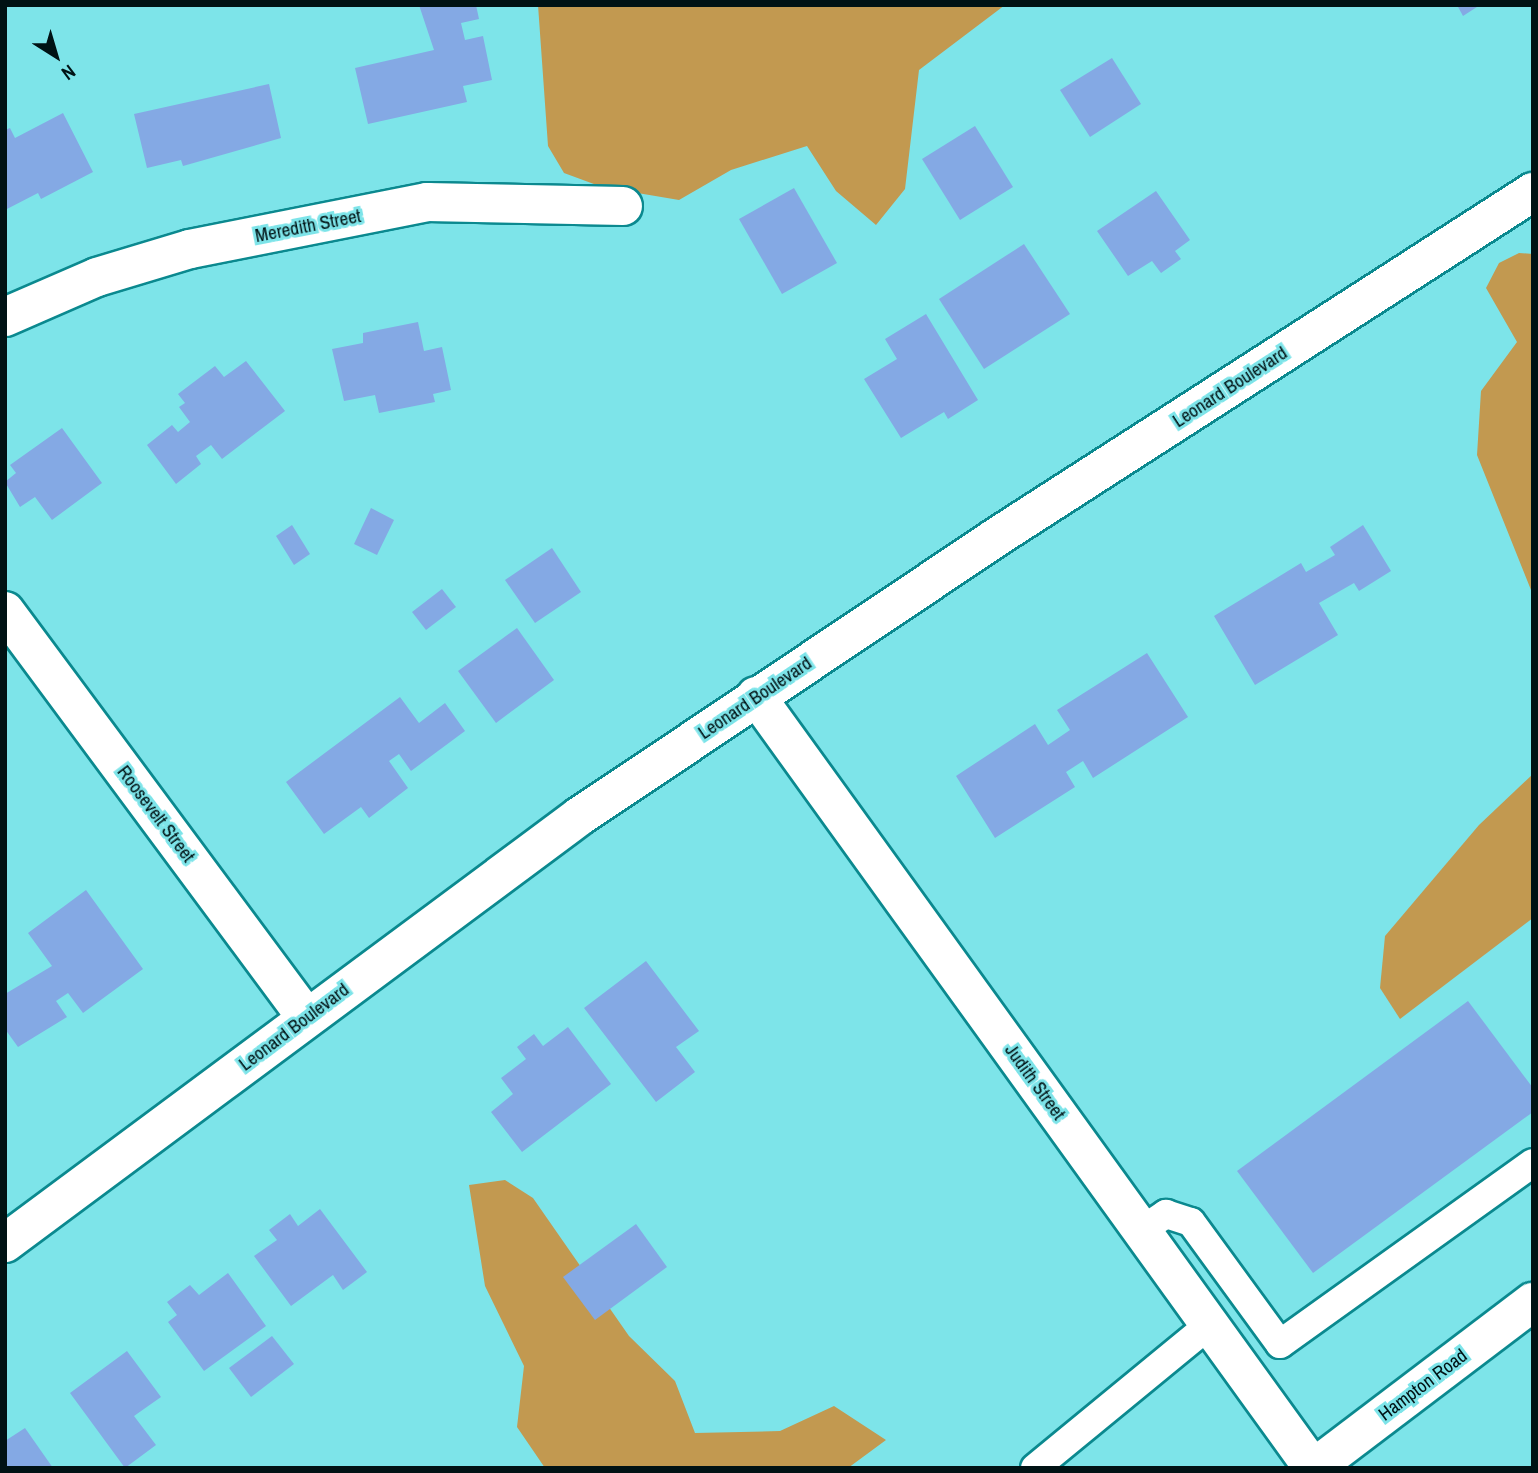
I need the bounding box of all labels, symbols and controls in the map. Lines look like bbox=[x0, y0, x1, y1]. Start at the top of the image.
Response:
north arrow bbox=[21, 21, 91, 91]
text: N bbox=[56, 59, 81, 87]
street label: Meredith Street bbox=[253, 205, 363, 247]
street label: Leonard Boulevard bbox=[1169, 342, 1291, 432]
street label: Leonard Boulevard bbox=[694, 652, 816, 744]
street label: Roosevelt Street bbox=[112, 761, 200, 867]
street label: Leonard Boulevard bbox=[235, 978, 353, 1076]
street label: Judith Street bbox=[1000, 1040, 1070, 1124]
street label: Hampton Road bbox=[1374, 1344, 1472, 1426]

